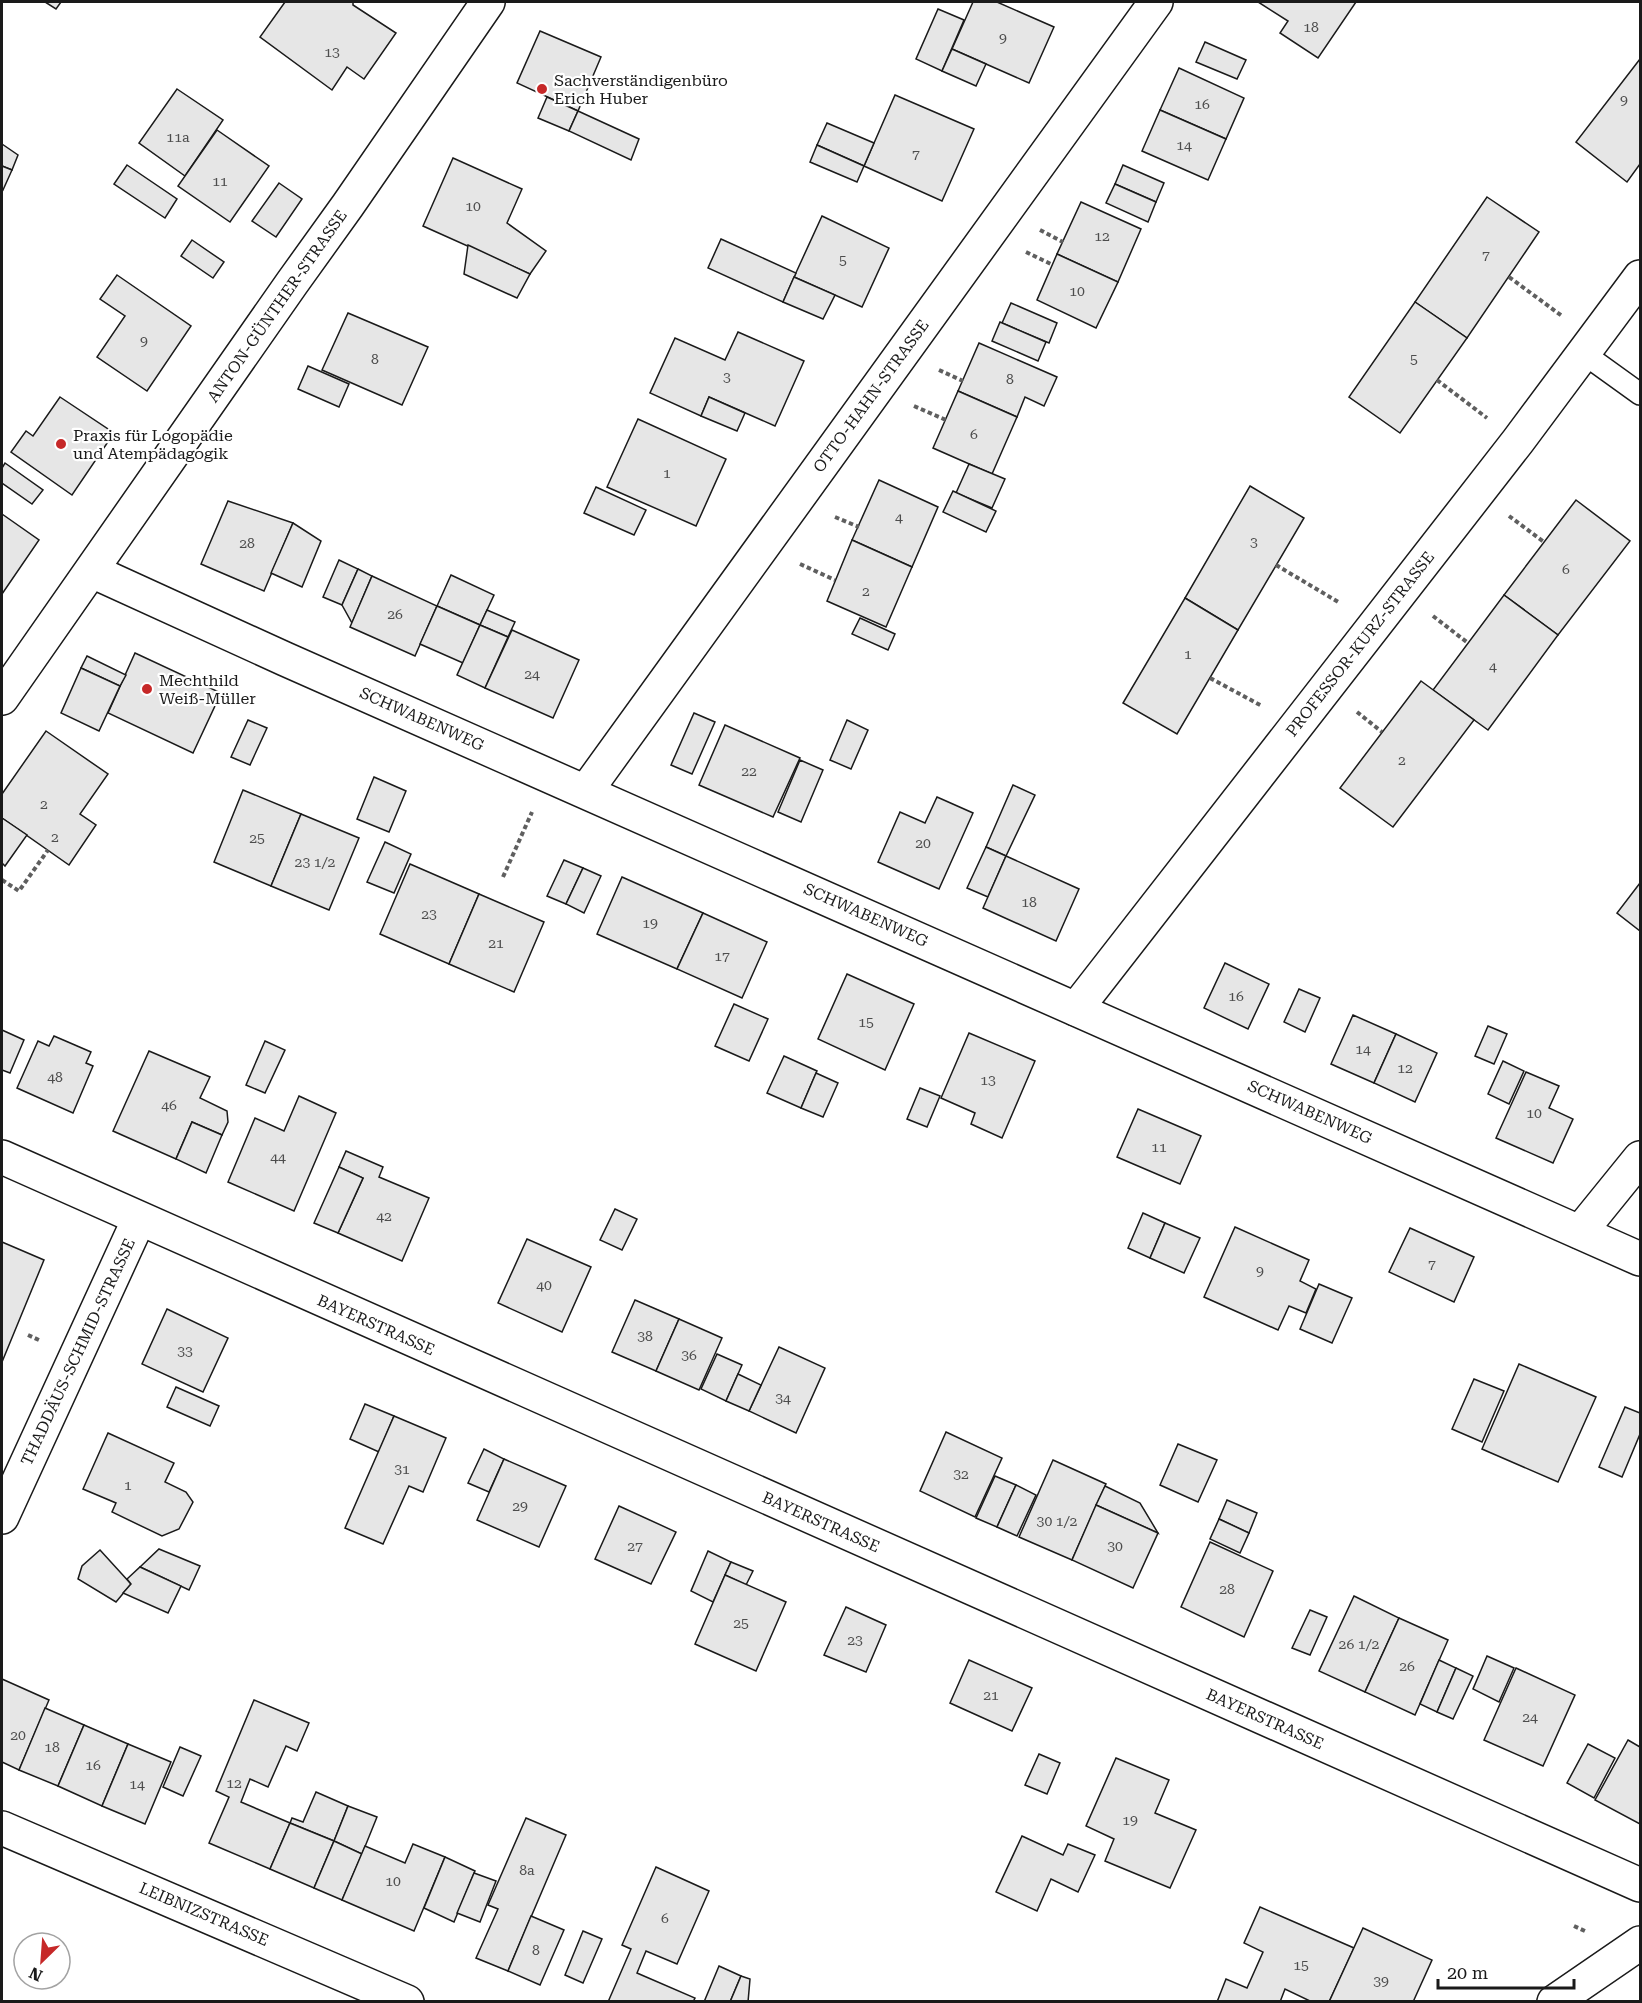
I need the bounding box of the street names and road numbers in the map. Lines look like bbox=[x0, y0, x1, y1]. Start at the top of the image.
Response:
street label: ANTON-GÜNTHER-STRASSE bbox=[203, 206, 351, 406]
street label: OTTO-HAHN-STRASSE bbox=[809, 316, 933, 476]
street label: PROFESSOR-KURZ-STRASSE bbox=[1282, 548, 1438, 740]
street label: SCHWABENWEG bbox=[357, 683, 488, 755]
street label: SCHWABENWEG bbox=[801, 879, 932, 951]
street label: SCHWABENWEG bbox=[1245, 1076, 1376, 1148]
street label: THADDÄUS-SCHMID-STRASSE bbox=[17, 1235, 139, 1469]
street label: BAYERSTRASSE bbox=[314, 1291, 438, 1359]
street label: BAYERSTRASSE bbox=[759, 1488, 883, 1556]
street label: BAYERSTRASSE bbox=[1203, 1685, 1327, 1753]
street label: LEIBNIZSTRASSE bbox=[136, 1878, 272, 1950]

